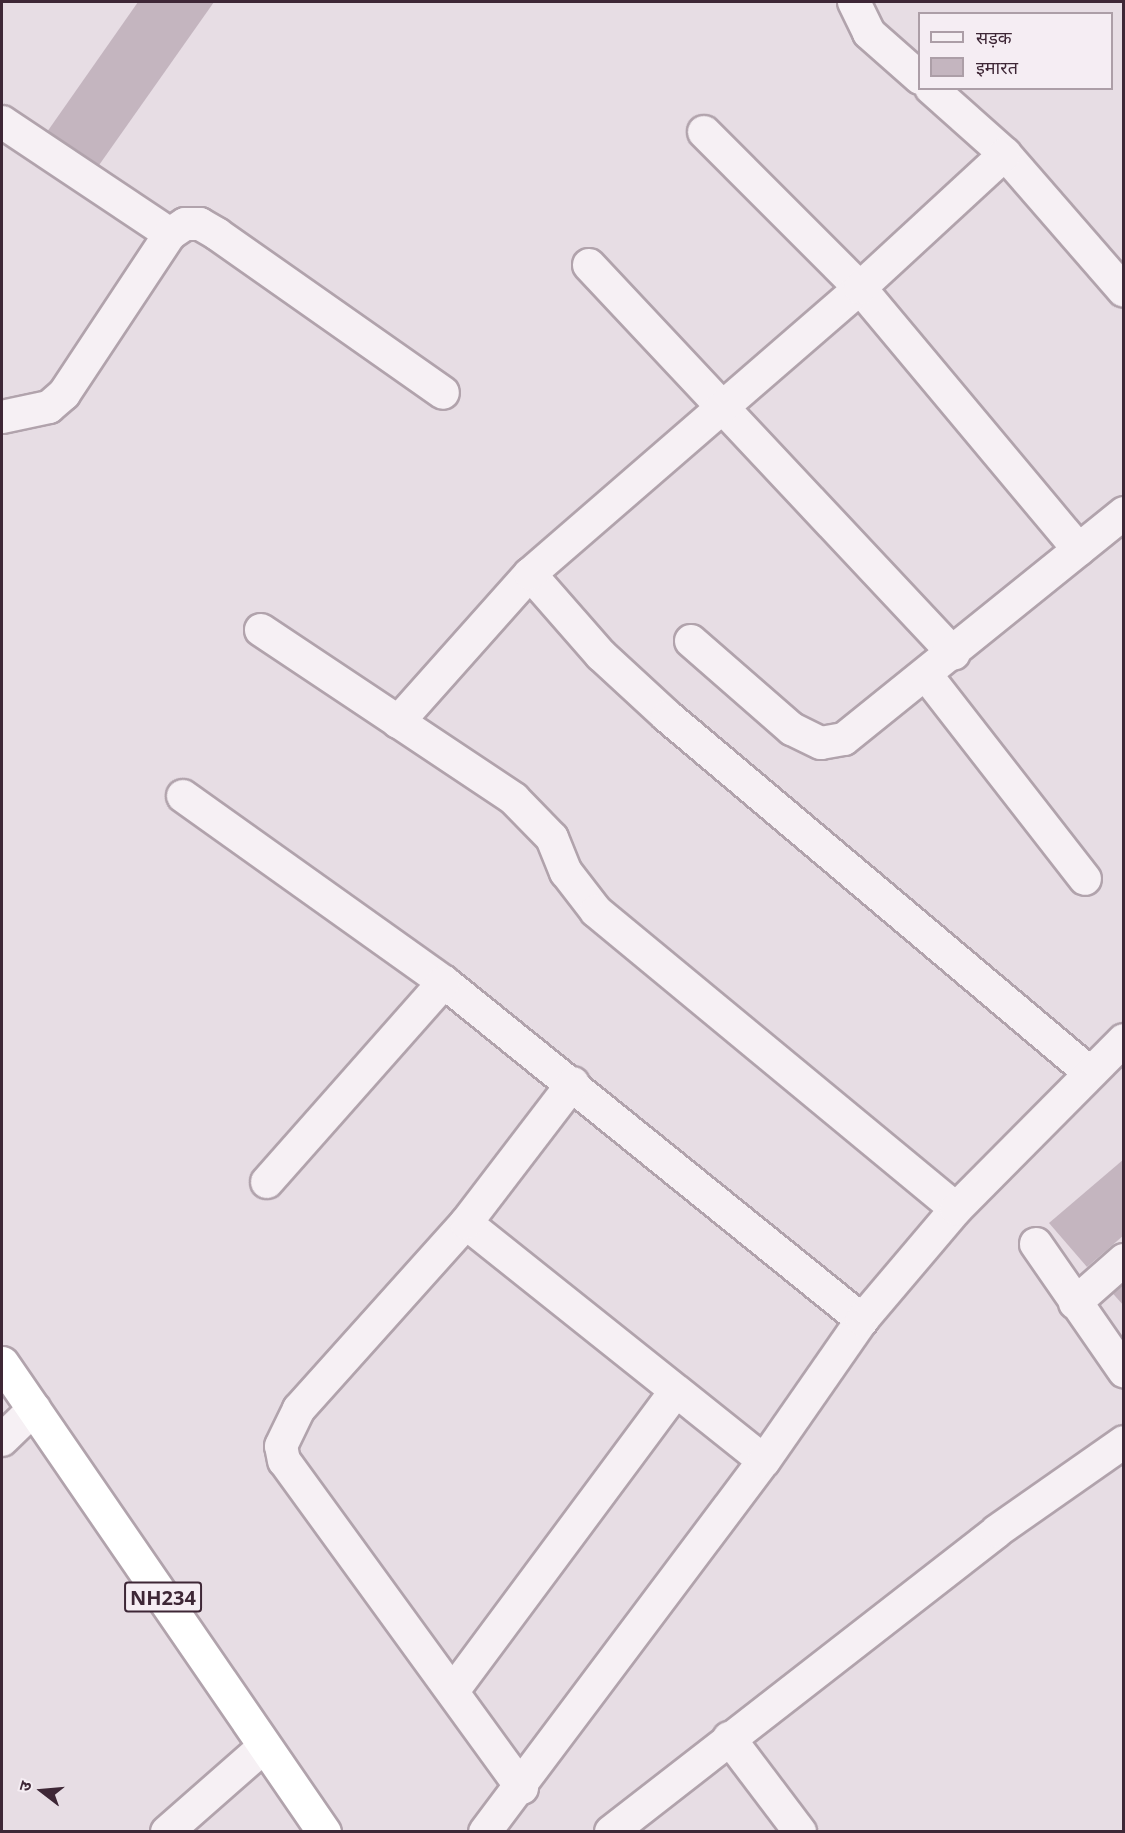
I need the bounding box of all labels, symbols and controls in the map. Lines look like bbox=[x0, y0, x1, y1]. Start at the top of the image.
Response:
legend bbox=[918, 12, 1113, 90]
text: सड़क bbox=[976, 25, 1012, 49]
text: इमारत bbox=[976, 55, 1018, 79]
road number: NH234 bbox=[124, 1580, 202, 1614]
north arrow bbox=[12, 1761, 72, 1821]
text: उ bbox=[13, 1779, 37, 1794]

